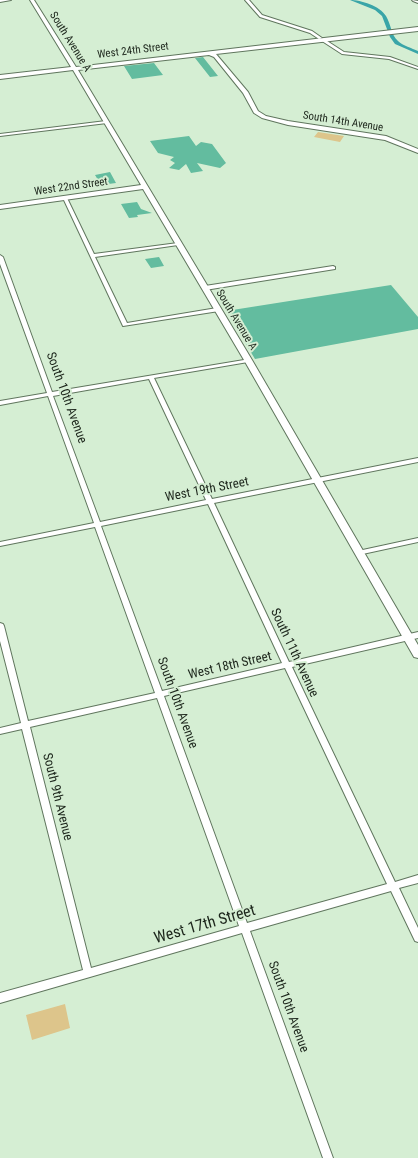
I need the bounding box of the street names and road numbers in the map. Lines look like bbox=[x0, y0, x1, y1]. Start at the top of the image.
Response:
street label: South Avenue A bbox=[46, 10, 94, 74]
street label: West 24th Street bbox=[97, 40, 169, 62]
street label: South 14th Avenue bbox=[302, 109, 384, 135]
street label: West 22nd Street bbox=[33, 175, 109, 199]
street label: South Avenue A bbox=[213, 287, 259, 353]
street label: South 10th Avenue bbox=[42, 350, 90, 446]
street label: West 19th Street bbox=[164, 474, 250, 506]
street label: South 11th Avenue bbox=[267, 606, 321, 700]
street label: West 18th Street bbox=[187, 649, 273, 683]
street label: South 10th Avenue bbox=[153, 655, 201, 751]
street label: South 9th Avenue bbox=[39, 752, 75, 842]
street label: West 17th Street bbox=[152, 901, 258, 949]
street label: South 10th Avenue bbox=[264, 959, 312, 1055]

